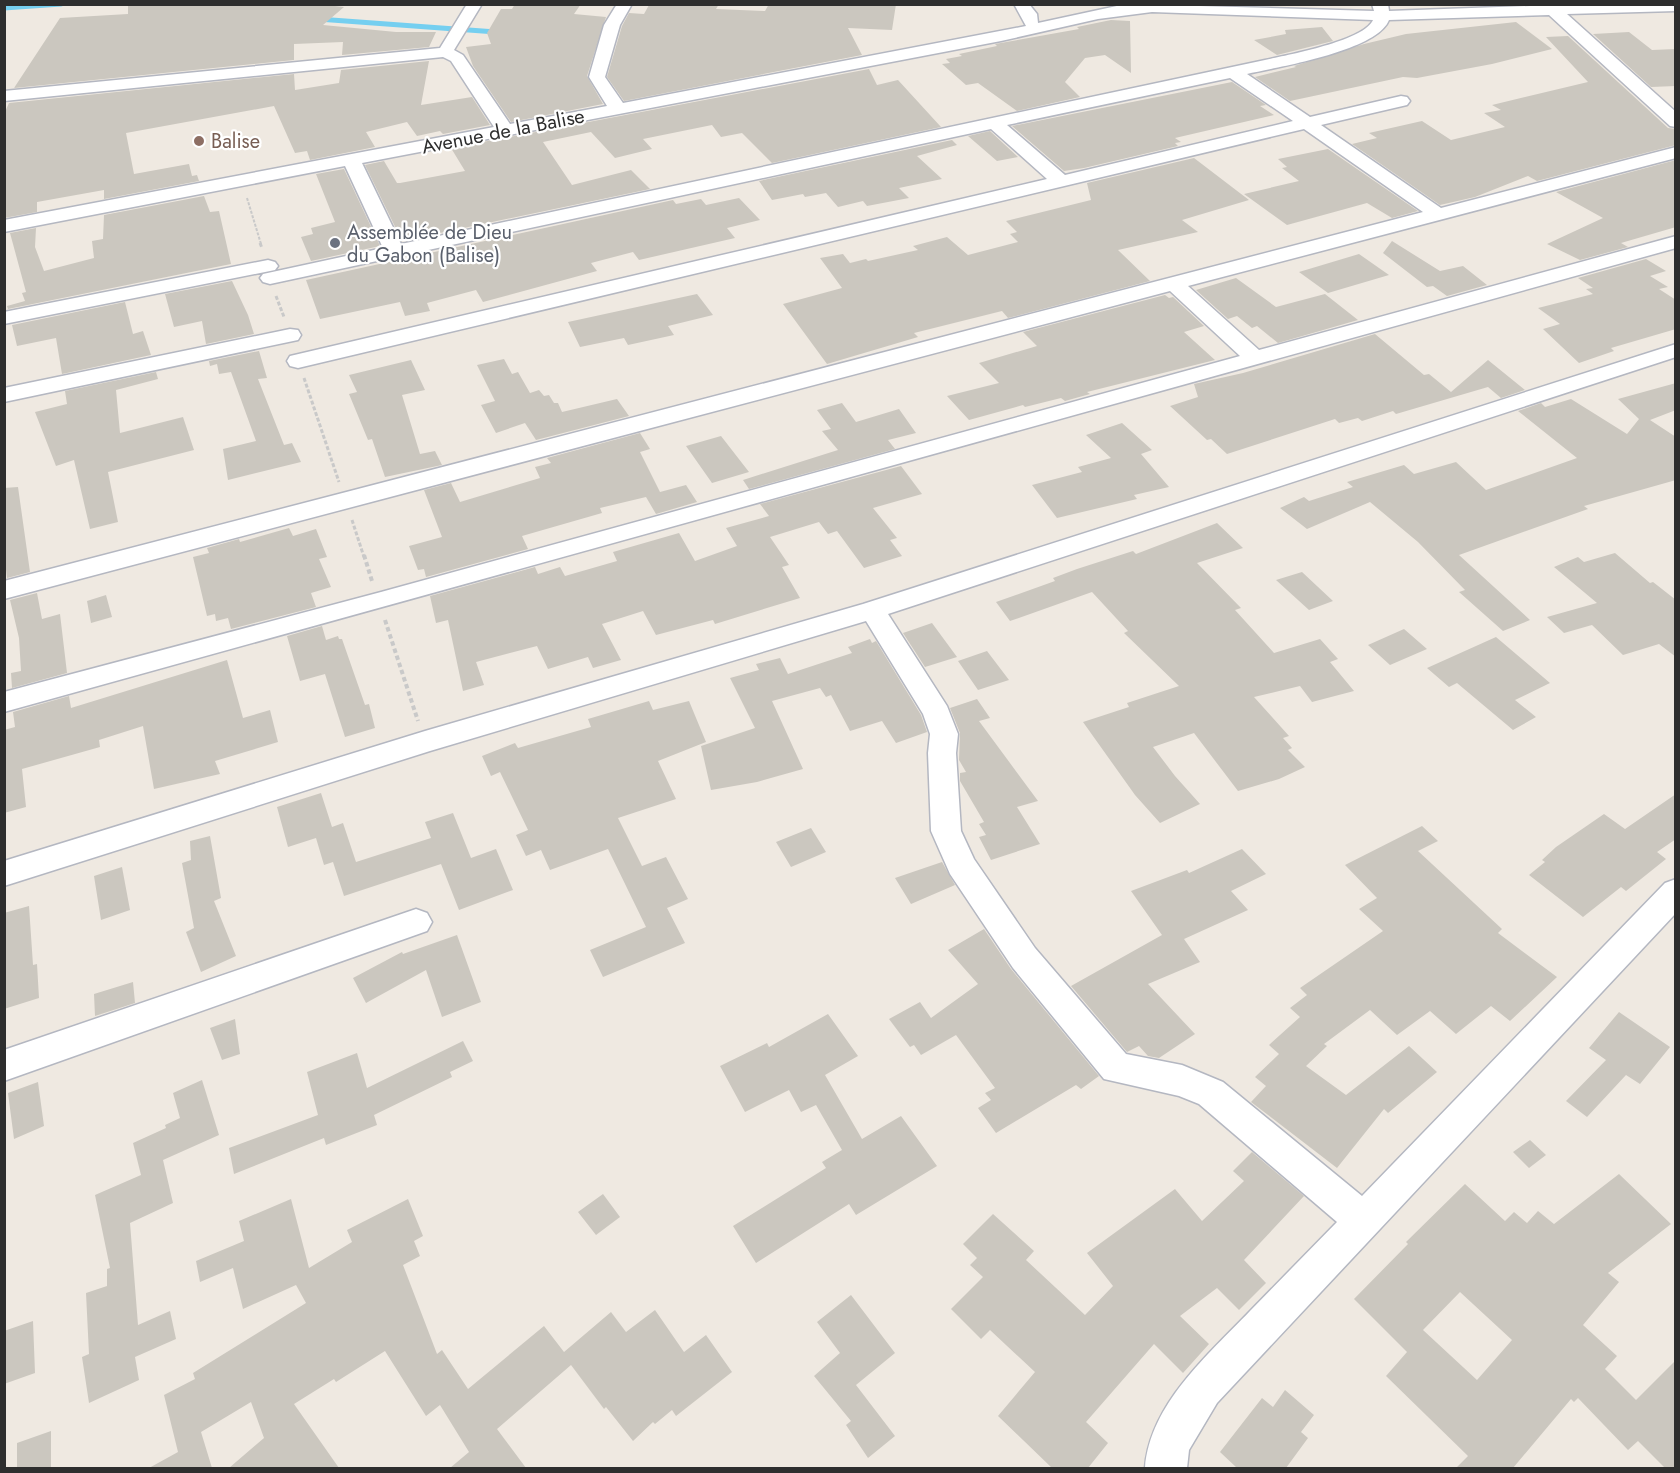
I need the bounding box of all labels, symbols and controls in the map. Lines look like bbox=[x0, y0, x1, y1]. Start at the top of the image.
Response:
street label: Avenue de la Balise bbox=[419, 101, 587, 161]
place label: Balise bbox=[211, 127, 260, 156]
marker: Balise bbox=[192, 134, 206, 148]
place label: Assemblée de Dieu du Gabon (Balise) bbox=[347, 218, 512, 270]
marker: Assemblée de Dieu du Gabon (Balise) bbox=[328, 236, 342, 250]

